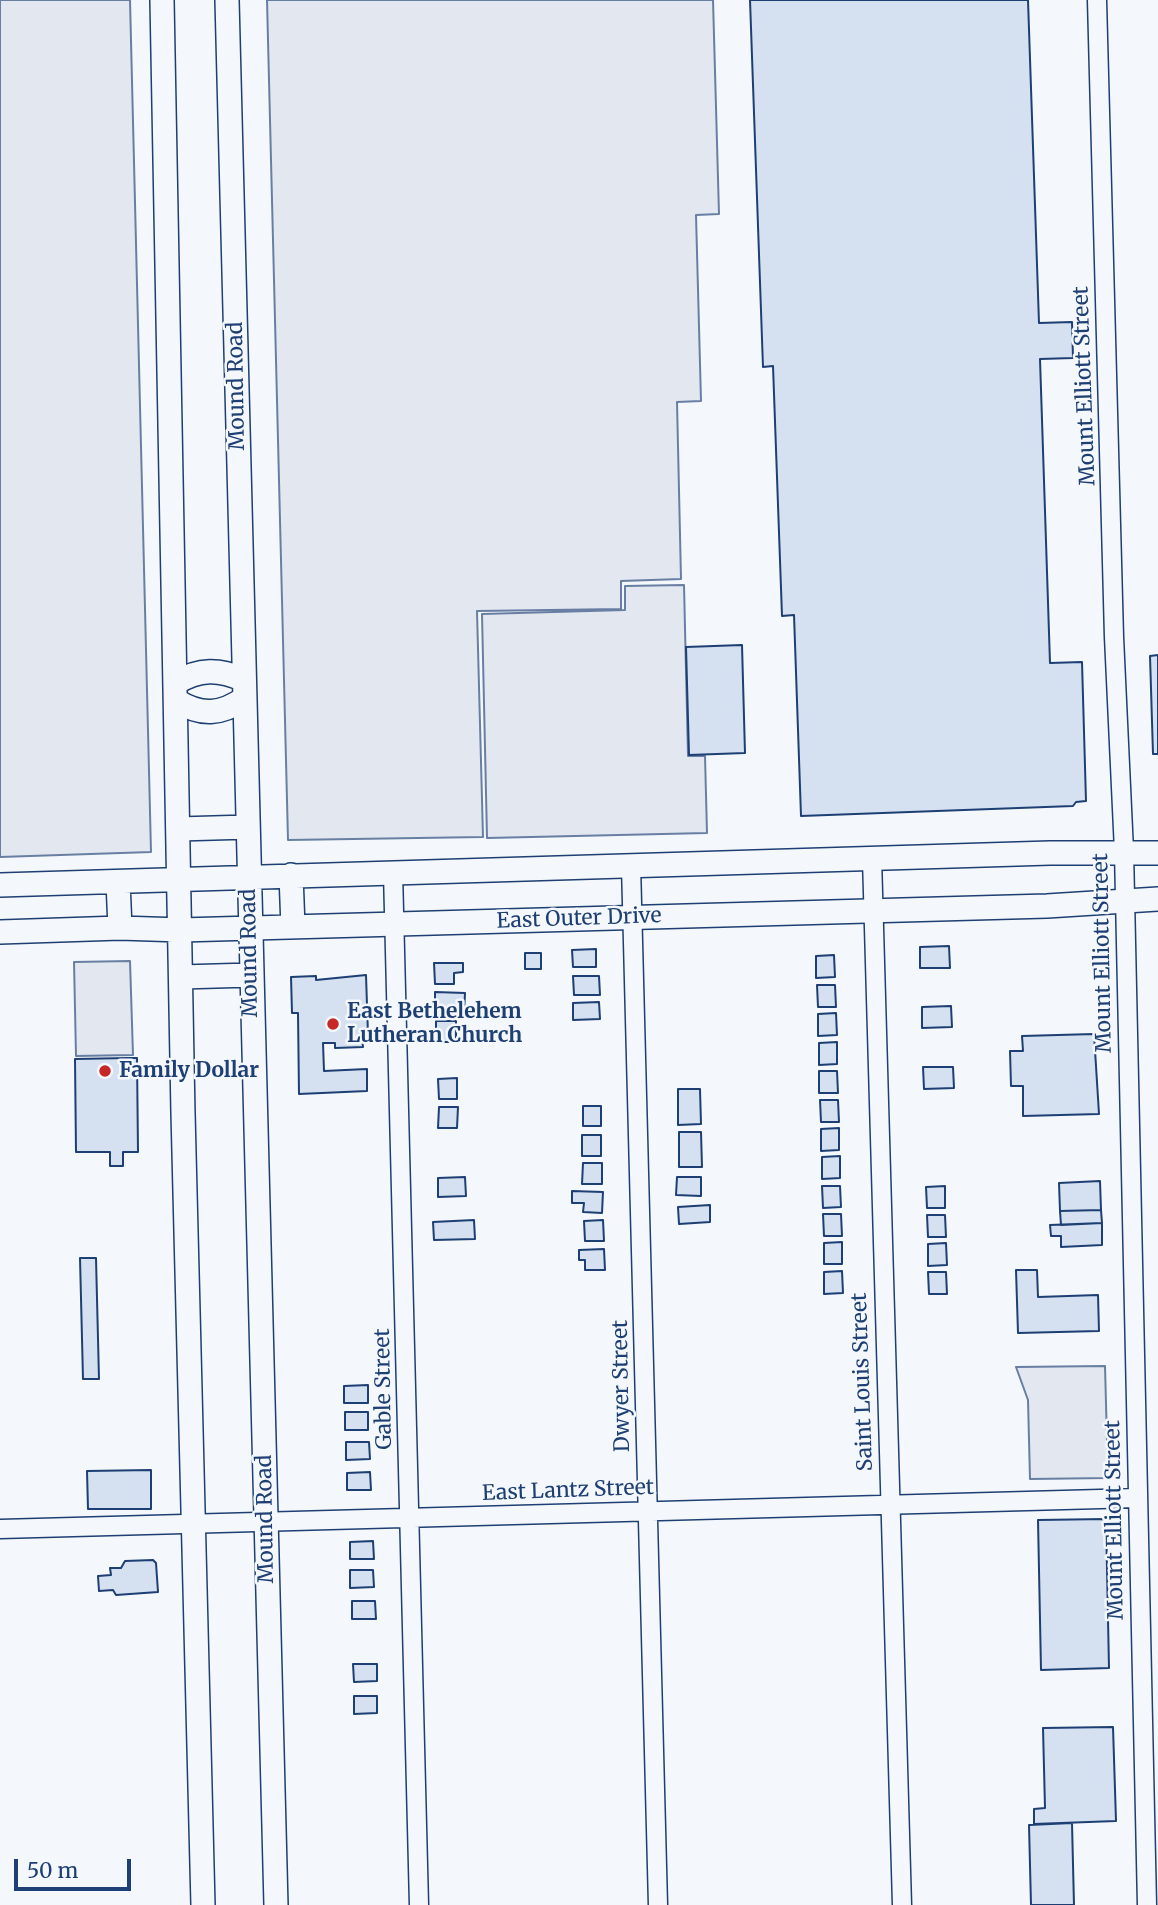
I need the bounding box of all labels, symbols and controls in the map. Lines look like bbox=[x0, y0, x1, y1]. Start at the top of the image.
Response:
street label: Mount Elliott Street bbox=[1069, 286, 1101, 486]
street label: Mound Road bbox=[223, 322, 251, 450]
street label: Mount Elliott Street bbox=[1089, 853, 1117, 1053]
street label: Mound Road bbox=[236, 889, 264, 1017]
street label: East Outer Drive bbox=[496, 904, 662, 934]
place label: East Bethelehem Lutheran Church bbox=[347, 999, 522, 1049]
marker: East Bethelehem Lutheran Church bbox=[325, 1016, 341, 1032]
place label: Family Dollar bbox=[119, 1058, 259, 1084]
marker: Family Dollar bbox=[97, 1063, 113, 1079]
street label: Saint Louis Street bbox=[847, 1292, 879, 1472]
street label: Dwyer Street bbox=[608, 1320, 636, 1452]
street label: Gable Street bbox=[370, 1328, 398, 1450]
street label: Mount Elliott Street bbox=[1101, 1420, 1129, 1620]
street label: Mound Road bbox=[252, 1455, 280, 1583]
street label: East Lantz Street bbox=[482, 1475, 654, 1507]
scale bar bbox=[18, 1846, 135, 1890]
text: 50 m bbox=[27, 1857, 78, 1884]

